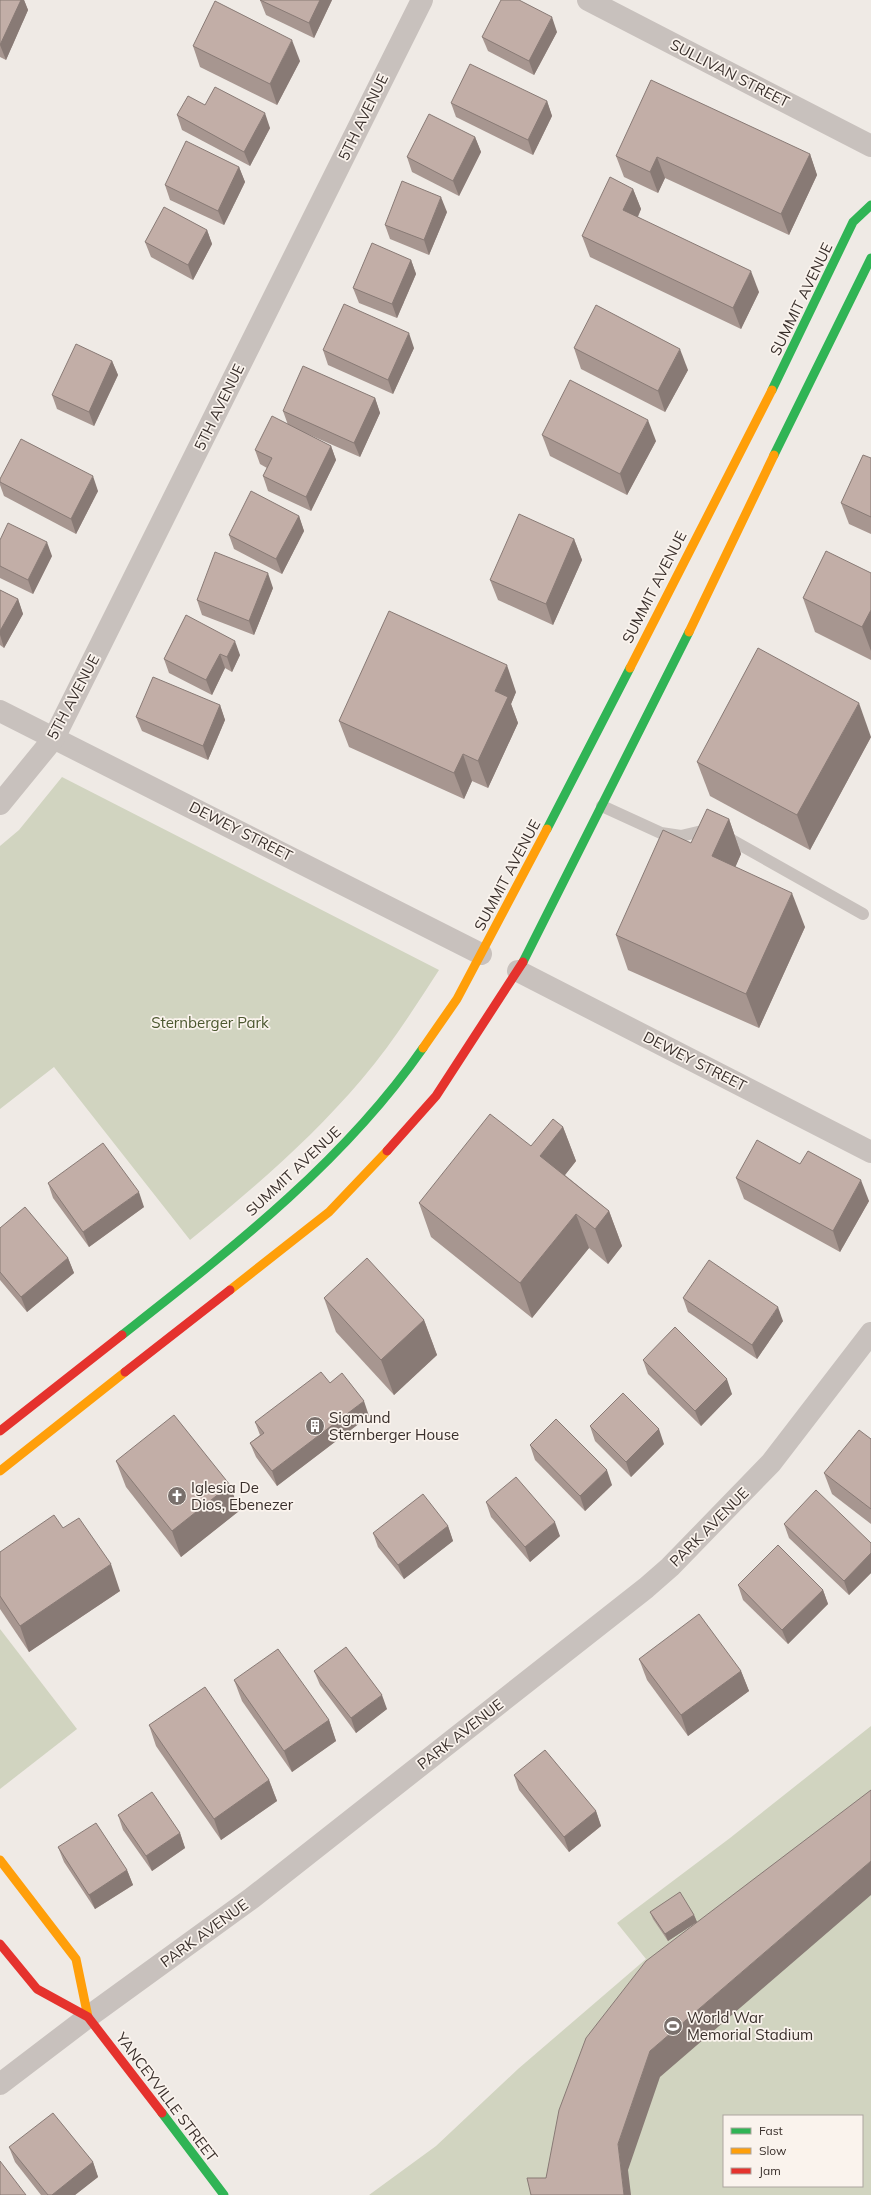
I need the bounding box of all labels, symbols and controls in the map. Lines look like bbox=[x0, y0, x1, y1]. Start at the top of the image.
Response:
street label: SULLIVAN STREET bbox=[667, 35, 793, 111]
street label: 5TH AVENUE bbox=[334, 70, 392, 163]
street label: SUMMIT AVENUE bbox=[765, 239, 837, 359]
street label: 5TH AVENUE bbox=[190, 360, 248, 453]
street label: SUMMIT AVENUE bbox=[618, 528, 691, 646]
street label: 5TH AVENUE bbox=[43, 651, 104, 743]
street label: DEWEY STREET bbox=[186, 797, 296, 865]
street label: SUMMIT AVENUE bbox=[470, 816, 544, 934]
park label: Sternberger Park bbox=[151, 1013, 269, 1032]
street label: DEWEY STREET bbox=[640, 1027, 750, 1095]
street label: SUMMIT AVENUE bbox=[241, 1122, 345, 1220]
place label: Sigmund Sternberger House bbox=[329, 1408, 459, 1444]
building icon: Sigmund Sternberger House bbox=[304, 1415, 326, 1437]
place label: Iglesia De Dios, Ebenezer bbox=[191, 1478, 294, 1514]
street label: PARK AVENUE bbox=[666, 1483, 753, 1570]
church icon: Iglesia De Dios, Ebenezer bbox=[166, 1485, 188, 1507]
street label: PARK AVENUE bbox=[413, 1694, 507, 1774]
street label: PARK AVENUE bbox=[156, 1895, 252, 1971]
place label: World War Memorial Stadium bbox=[687, 2008, 813, 2044]
sports icon: World War Memorial Stadium bbox=[662, 2015, 684, 2037]
street label: YANCEYVILLE STREET bbox=[112, 2028, 222, 2165]
legend bbox=[723, 2115, 863, 2187]
text: Fast bbox=[759, 2123, 783, 2138]
text: Slow bbox=[759, 2143, 787, 2158]
text: Jam bbox=[759, 2163, 781, 2178]

